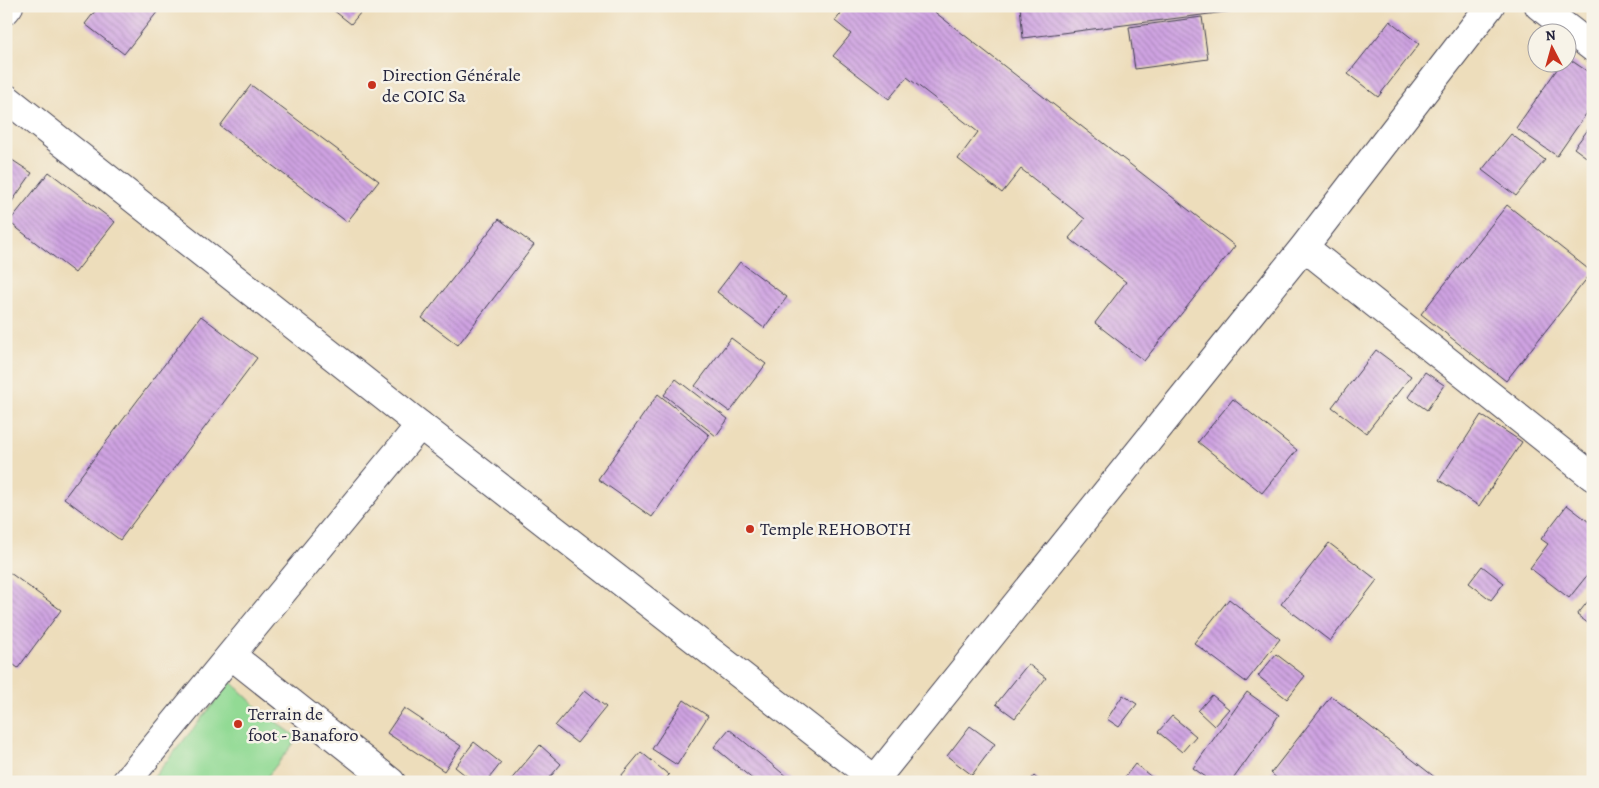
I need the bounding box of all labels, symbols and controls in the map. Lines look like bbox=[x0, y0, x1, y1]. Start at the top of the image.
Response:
north arrow bbox=[1526, 22, 1576, 72]
text: N bbox=[1545, 26, 1557, 46]
place label: Direction Générale de COIC Sa bbox=[382, 63, 521, 108]
marker: Direction Générale de COIC Sa bbox=[366, 79, 378, 91]
place label: Temple REHOBOTH bbox=[760, 517, 911, 541]
marker: Temple REHOBOTH bbox=[744, 523, 756, 535]
place label: Terrain de foot - Banaforo bbox=[248, 702, 358, 747]
marker: Terrain de foot - Banaforo bbox=[232, 718, 244, 730]

